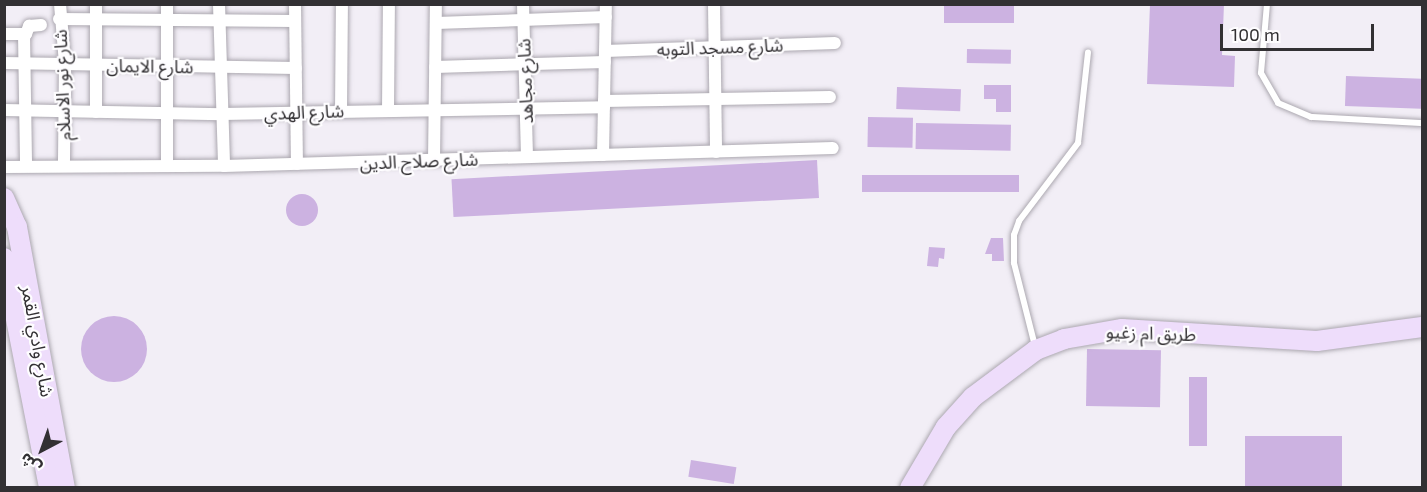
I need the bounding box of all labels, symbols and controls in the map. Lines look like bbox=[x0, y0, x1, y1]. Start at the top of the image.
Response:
scale bar bbox=[1223, 12, 1378, 50]
text: 100 m bbox=[1231, 23, 1280, 45]
street label: شارع نور الاسلام bbox=[49, 29, 75, 141]
street label: شارع مسجد التوبه bbox=[656, 34, 784, 60]
street label: شارع مجاهد bbox=[513, 38, 537, 124]
street label: شارع الايمان bbox=[106, 54, 194, 78]
street label: شارع الهدي bbox=[263, 100, 345, 124]
street label: شارع صلاح الدين bbox=[359, 148, 479, 174]
street label: شارع وادي القمر bbox=[18, 283, 58, 399]
street label: طريق ام زغيو bbox=[1106, 321, 1196, 345]
north arrow bbox=[12, 420, 72, 480]
text: ش bbox=[15, 450, 44, 478]

